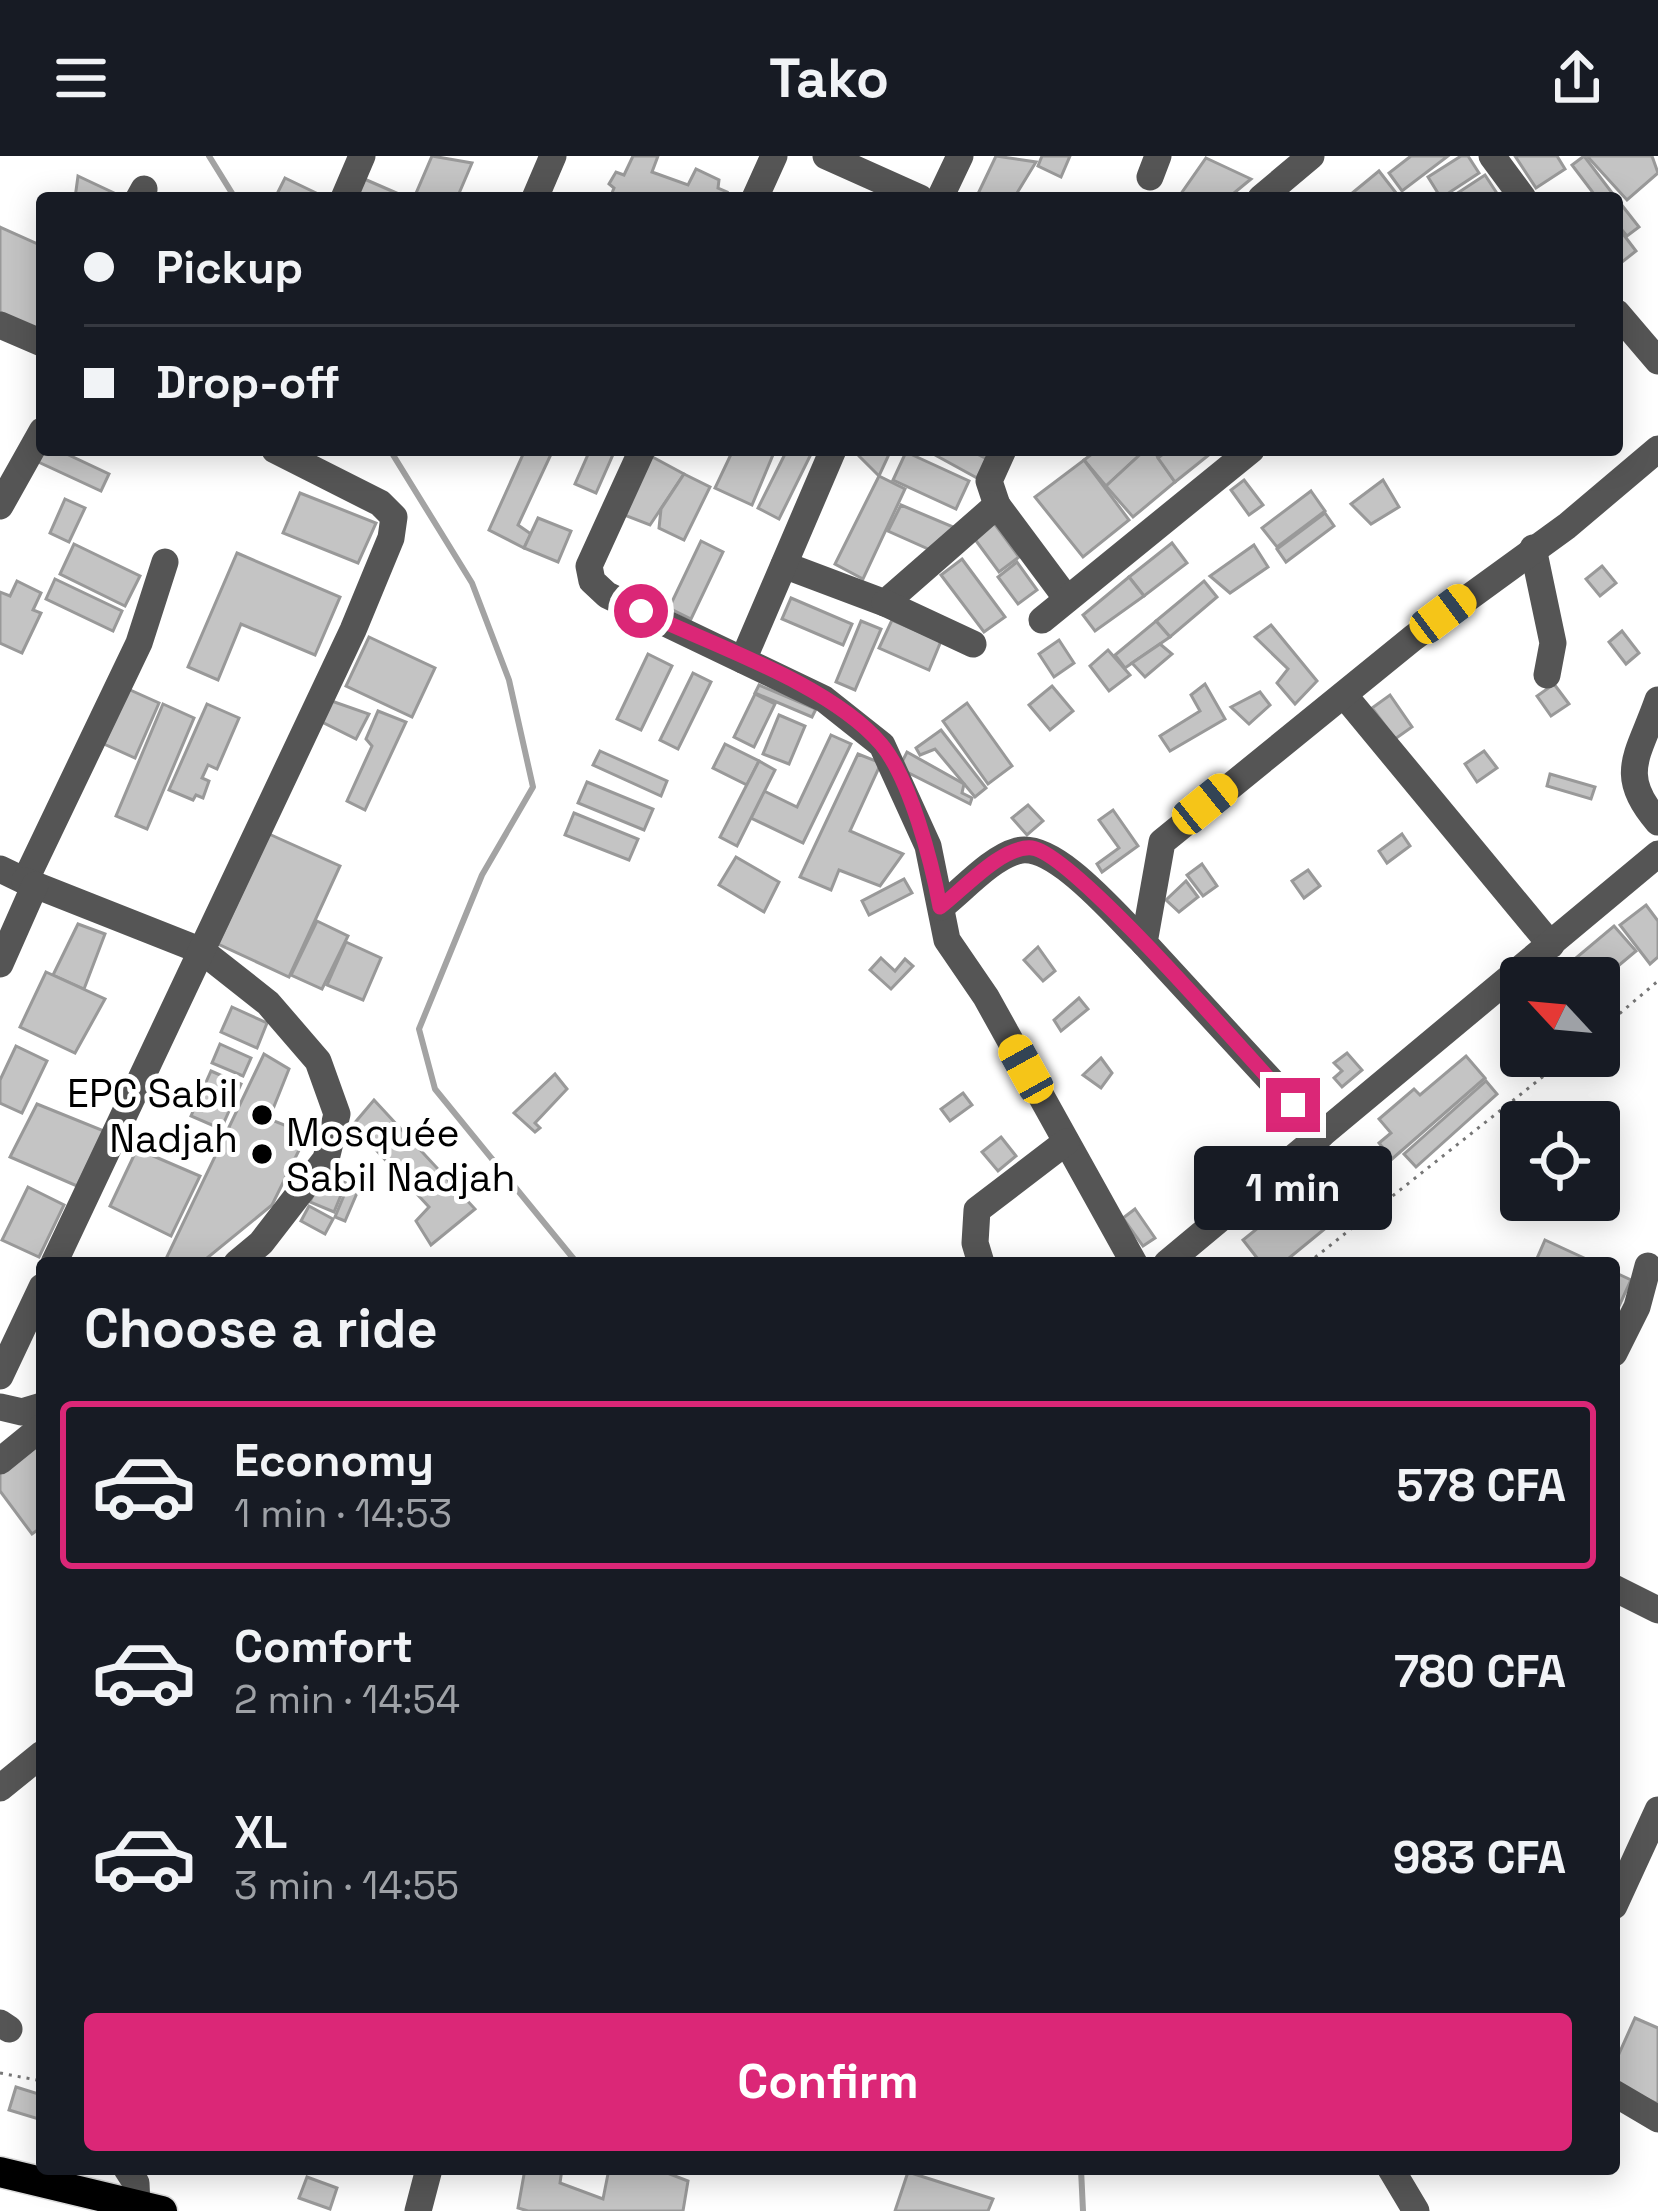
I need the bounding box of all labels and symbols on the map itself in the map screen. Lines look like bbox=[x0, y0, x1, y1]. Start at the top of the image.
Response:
car bbox=[1403, 578, 1483, 650]
route start bbox=[614, 584, 668, 638]
car bbox=[1166, 767, 1244, 841]
north arrow bbox=[1500, 957, 1620, 1077]
car bbox=[993, 1029, 1059, 1109]
place label: EPC Sabil Nadjah bbox=[67, 1069, 238, 1163]
route end bbox=[1266, 1078, 1320, 1132]
marker: EPC Sabil Nadjah bbox=[249, 1102, 275, 1128]
place label: Mosquée Sabil Nadjah bbox=[286, 1108, 515, 1202]
marker: Mosquée Sabil Nadjah bbox=[249, 1141, 275, 1167]
callout: 1 min bbox=[1194, 1147, 1392, 1231]

